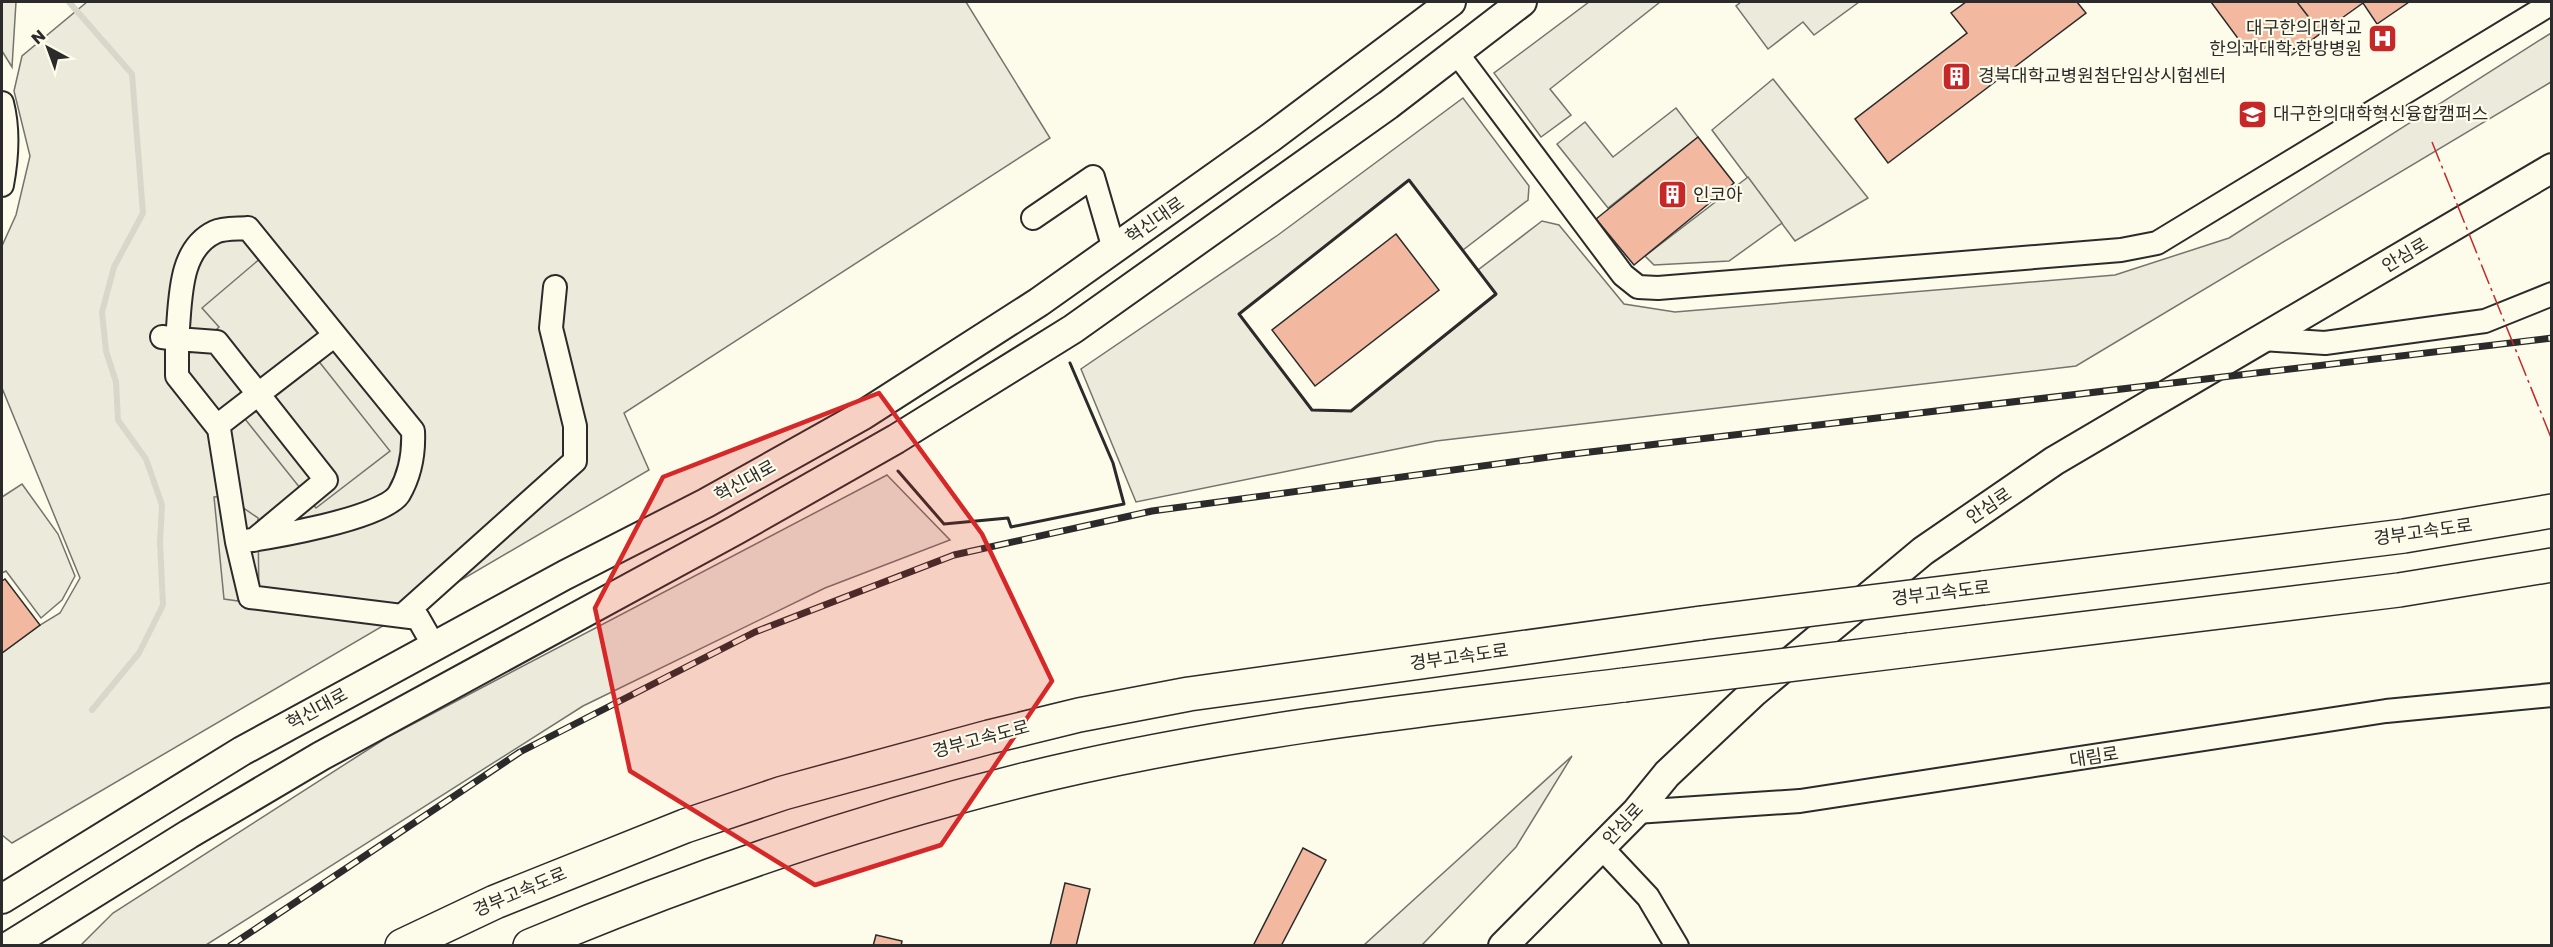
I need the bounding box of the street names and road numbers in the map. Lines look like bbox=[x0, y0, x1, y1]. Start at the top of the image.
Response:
street label: 혁신대로 bbox=[1120, 190, 1189, 249]
street label: 안심로 bbox=[2377, 231, 2432, 278]
street label: 혁신대로 bbox=[710, 454, 780, 508]
street label: 안심로 bbox=[1961, 481, 2016, 530]
street label: 경부고속도로 bbox=[2372, 512, 2474, 551]
street label: 경부고속도로 bbox=[1890, 574, 1992, 611]
street label: 경부고속도로 bbox=[1408, 637, 1510, 676]
street label: 혁신대로 bbox=[282, 682, 352, 736]
street label: 경부고속도로 bbox=[930, 714, 1032, 763]
street label: 대림로 bbox=[2067, 740, 2120, 773]
street label: 안심로 bbox=[1597, 797, 1649, 850]
street label: 경부고속도로 bbox=[469, 861, 570, 922]

